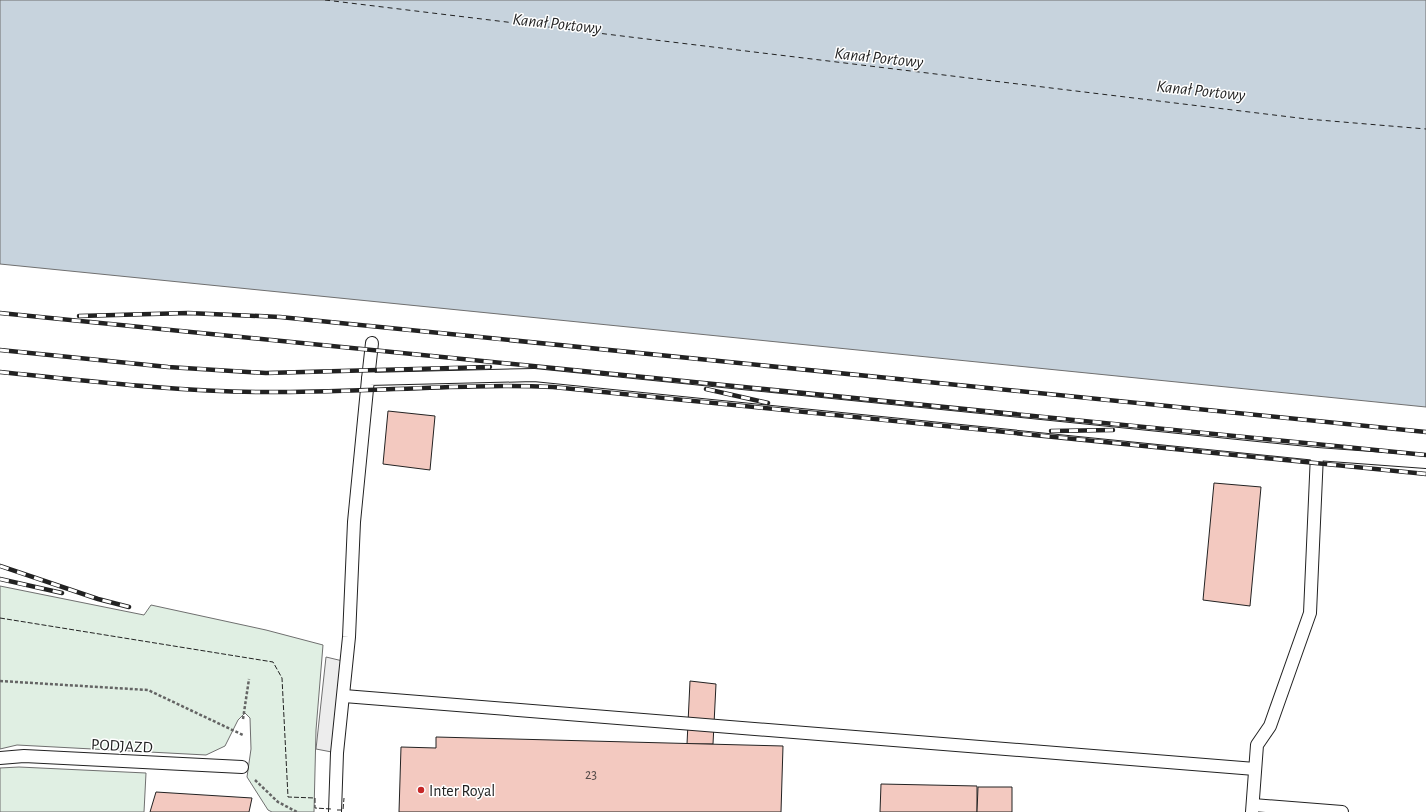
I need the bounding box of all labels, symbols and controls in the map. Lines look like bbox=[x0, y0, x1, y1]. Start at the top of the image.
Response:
water label: Kanał Portowy bbox=[512, 10, 602, 37]
water label: Kanał Portowy bbox=[834, 44, 924, 71]
water label: Kanał Portowy bbox=[1156, 77, 1246, 104]
street label: PODJAZD bbox=[91, 736, 153, 756]
house number: 23 bbox=[585, 768, 597, 782]
place label: Inter Royal bbox=[429, 783, 495, 800]
marker: Inter Royal bbox=[416, 785, 426, 795]

